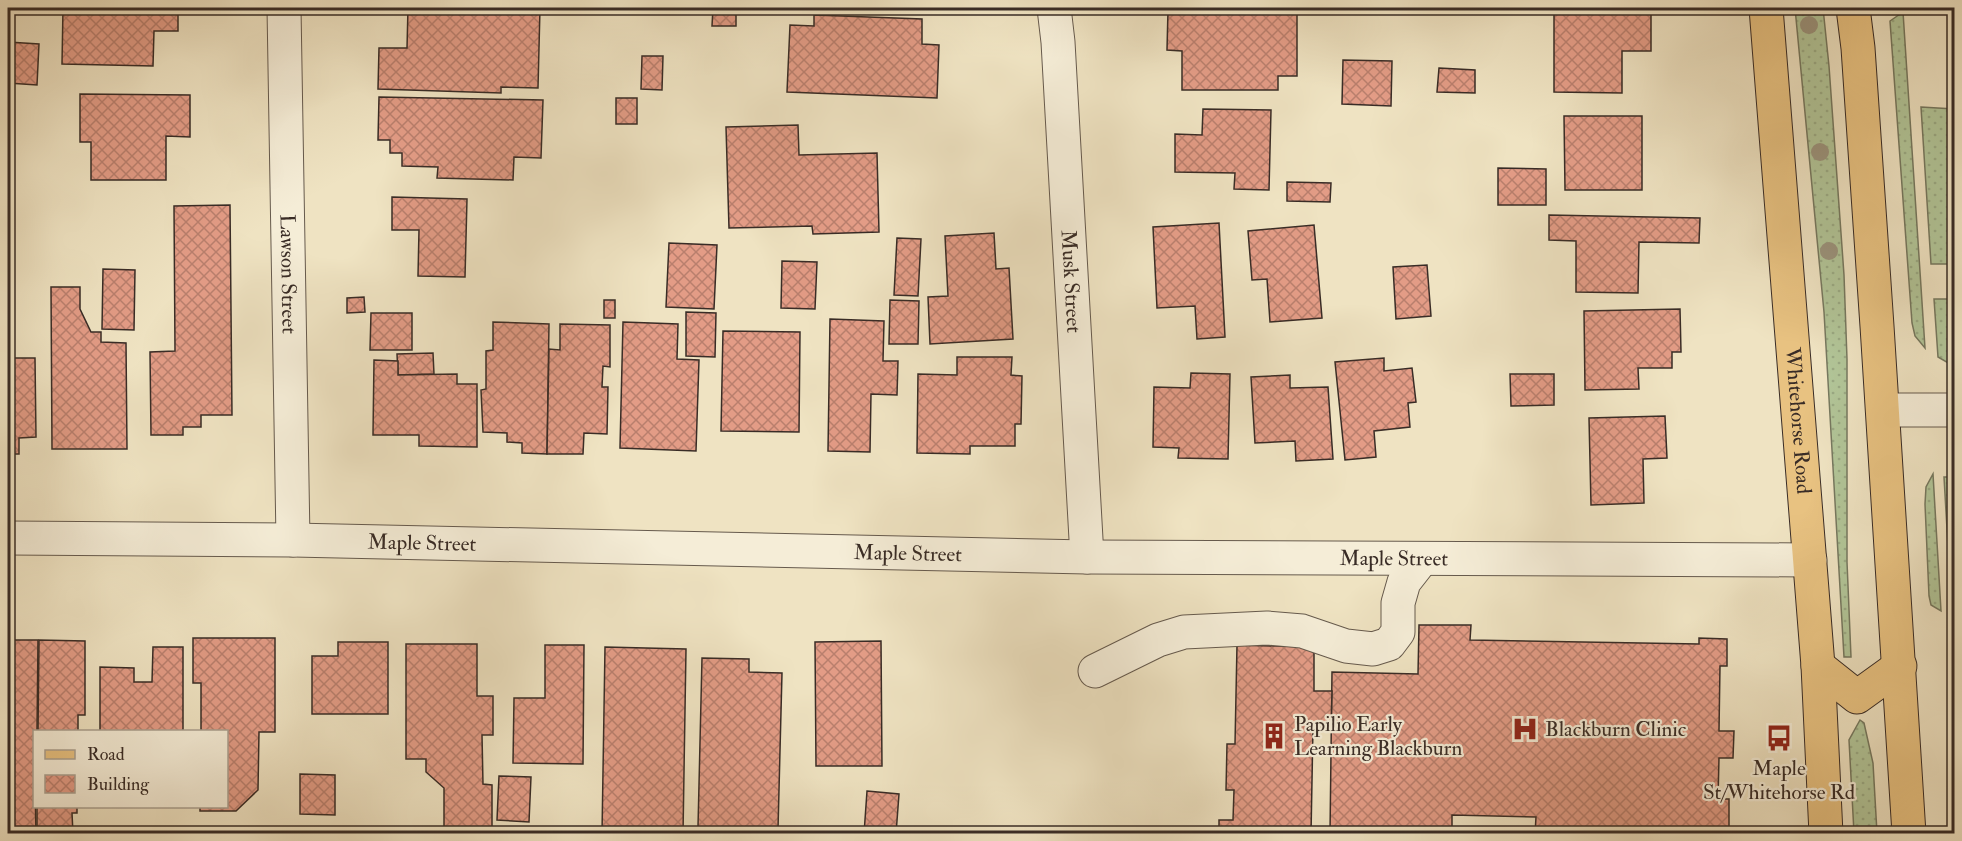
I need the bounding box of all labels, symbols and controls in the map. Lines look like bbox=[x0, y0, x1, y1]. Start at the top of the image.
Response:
street label: Lawson Street bbox=[273, 214, 303, 334]
street label: Musk Street bbox=[1055, 229, 1087, 334]
street label: Whitehorse Road bbox=[1779, 345, 1817, 496]
street label: Maple Street bbox=[367, 529, 477, 558]
street label: Maple Street bbox=[853, 539, 963, 568]
street label: Maple Street bbox=[1340, 545, 1448, 572]
place label: Papilio Early Learning Blackburn bbox=[1294, 711, 1462, 762]
hospital icon: Blackburn Clinic bbox=[1510, 714, 1540, 744]
place label: Blackburn Clinic bbox=[1545, 716, 1687, 743]
building icon: Papilio Early Learning Blackburn bbox=[1259, 721, 1289, 751]
bus stop icon: Maple St/Whitehorse Rd bbox=[1764, 723, 1794, 753]
legend bbox=[33, 730, 228, 808]
text: Road bbox=[87, 743, 125, 766]
place label: Maple St/Whitehorse Rd bbox=[1703, 755, 1856, 806]
text: Building bbox=[87, 773, 150, 796]

